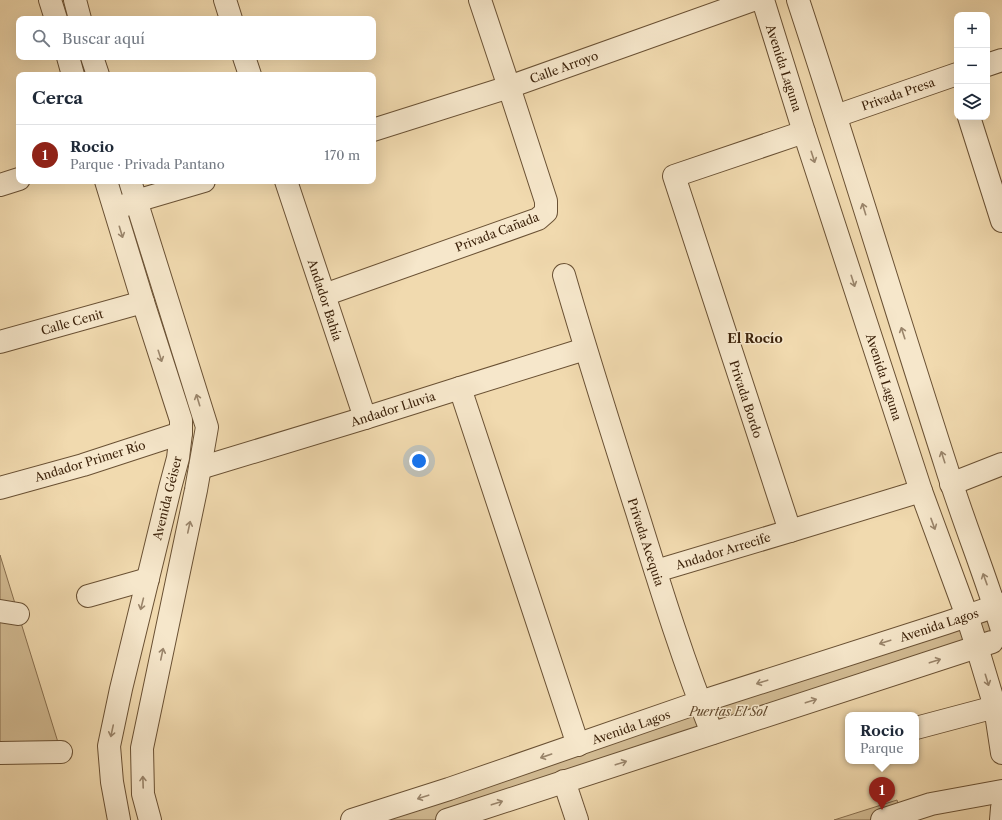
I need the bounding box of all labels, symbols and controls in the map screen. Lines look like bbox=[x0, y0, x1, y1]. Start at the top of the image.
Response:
map controls bbox=[954, 12, 990, 120]
button: + bbox=[954, 12, 990, 48]
search box bbox=[16, 16, 376, 60]
street label: Avenida Laguna bbox=[763, 22, 805, 114]
icon: search bbox=[30, 27, 52, 49]
text: Buscar aquí bbox=[62, 29, 145, 48]
street label: Calle Arroyo bbox=[528, 48, 600, 86]
button: − bbox=[954, 48, 990, 84]
street label: Privada Presa bbox=[859, 74, 937, 114]
button: layers bbox=[954, 84, 990, 120]
text: Cerca bbox=[32, 88, 83, 108]
text: Rocio bbox=[70, 137, 114, 156]
text: 1 bbox=[42, 147, 48, 163]
text: 170 m bbox=[324, 147, 360, 163]
one-way arrow bbox=[809, 151, 817, 163]
text: Parque · Privada Pantano bbox=[70, 156, 225, 172]
one-way arrow bbox=[860, 202, 867, 215]
street label: Privada Cañada bbox=[453, 209, 542, 255]
one-way arrow bbox=[118, 225, 125, 238]
street label: Andador Bahía bbox=[304, 256, 345, 343]
one-way arrow bbox=[850, 274, 857, 287]
street label: Calle Cenit bbox=[39, 306, 106, 338]
one-way arrow bbox=[899, 326, 906, 339]
district label: El Rocío bbox=[727, 330, 783, 346]
street label: Avenida Laguna bbox=[863, 331, 905, 423]
one-way arrow bbox=[157, 349, 164, 362]
street label: Privada Bordo bbox=[726, 358, 766, 440]
street label: Andador Lluvia bbox=[348, 388, 438, 430]
one-way arrow bbox=[194, 393, 201, 406]
street label: Andador Primer Río bbox=[32, 437, 147, 485]
your location bbox=[409, 451, 429, 471]
one-way arrow bbox=[938, 451, 946, 463]
street label: Avenida Géiser bbox=[149, 454, 185, 542]
street label: Privada Acequia bbox=[625, 496, 667, 588]
one-way arrow bbox=[930, 518, 938, 530]
one-way arrow bbox=[185, 521, 193, 534]
street label: Andador Arrecife bbox=[673, 529, 773, 573]
one-way arrow bbox=[981, 574, 989, 586]
one-way arrow bbox=[137, 597, 145, 610]
street label: Avenida Lagos bbox=[897, 605, 980, 645]
one-way arrow bbox=[880, 639, 892, 647]
one-way arrow bbox=[158, 648, 166, 661]
one-way arrow bbox=[928, 656, 940, 664]
one-way arrow bbox=[984, 673, 991, 686]
one-way arrow bbox=[756, 679, 768, 687]
one-way arrow bbox=[804, 697, 817, 704]
park label: Puertas El Sol bbox=[688, 704, 768, 719]
street label: Avenida Lagos bbox=[589, 707, 672, 748]
popup bbox=[845, 712, 919, 764]
text: Rocio bbox=[860, 721, 904, 740]
one-way arrow bbox=[108, 724, 116, 737]
text: Parque bbox=[860, 740, 904, 756]
one-way arrow bbox=[539, 753, 552, 760]
one-way arrow bbox=[614, 759, 627, 766]
one-way arrow bbox=[139, 776, 147, 789]
pin: 1 bbox=[869, 777, 895, 810]
one-way arrow bbox=[416, 794, 429, 801]
one-way arrow bbox=[491, 799, 503, 807]

